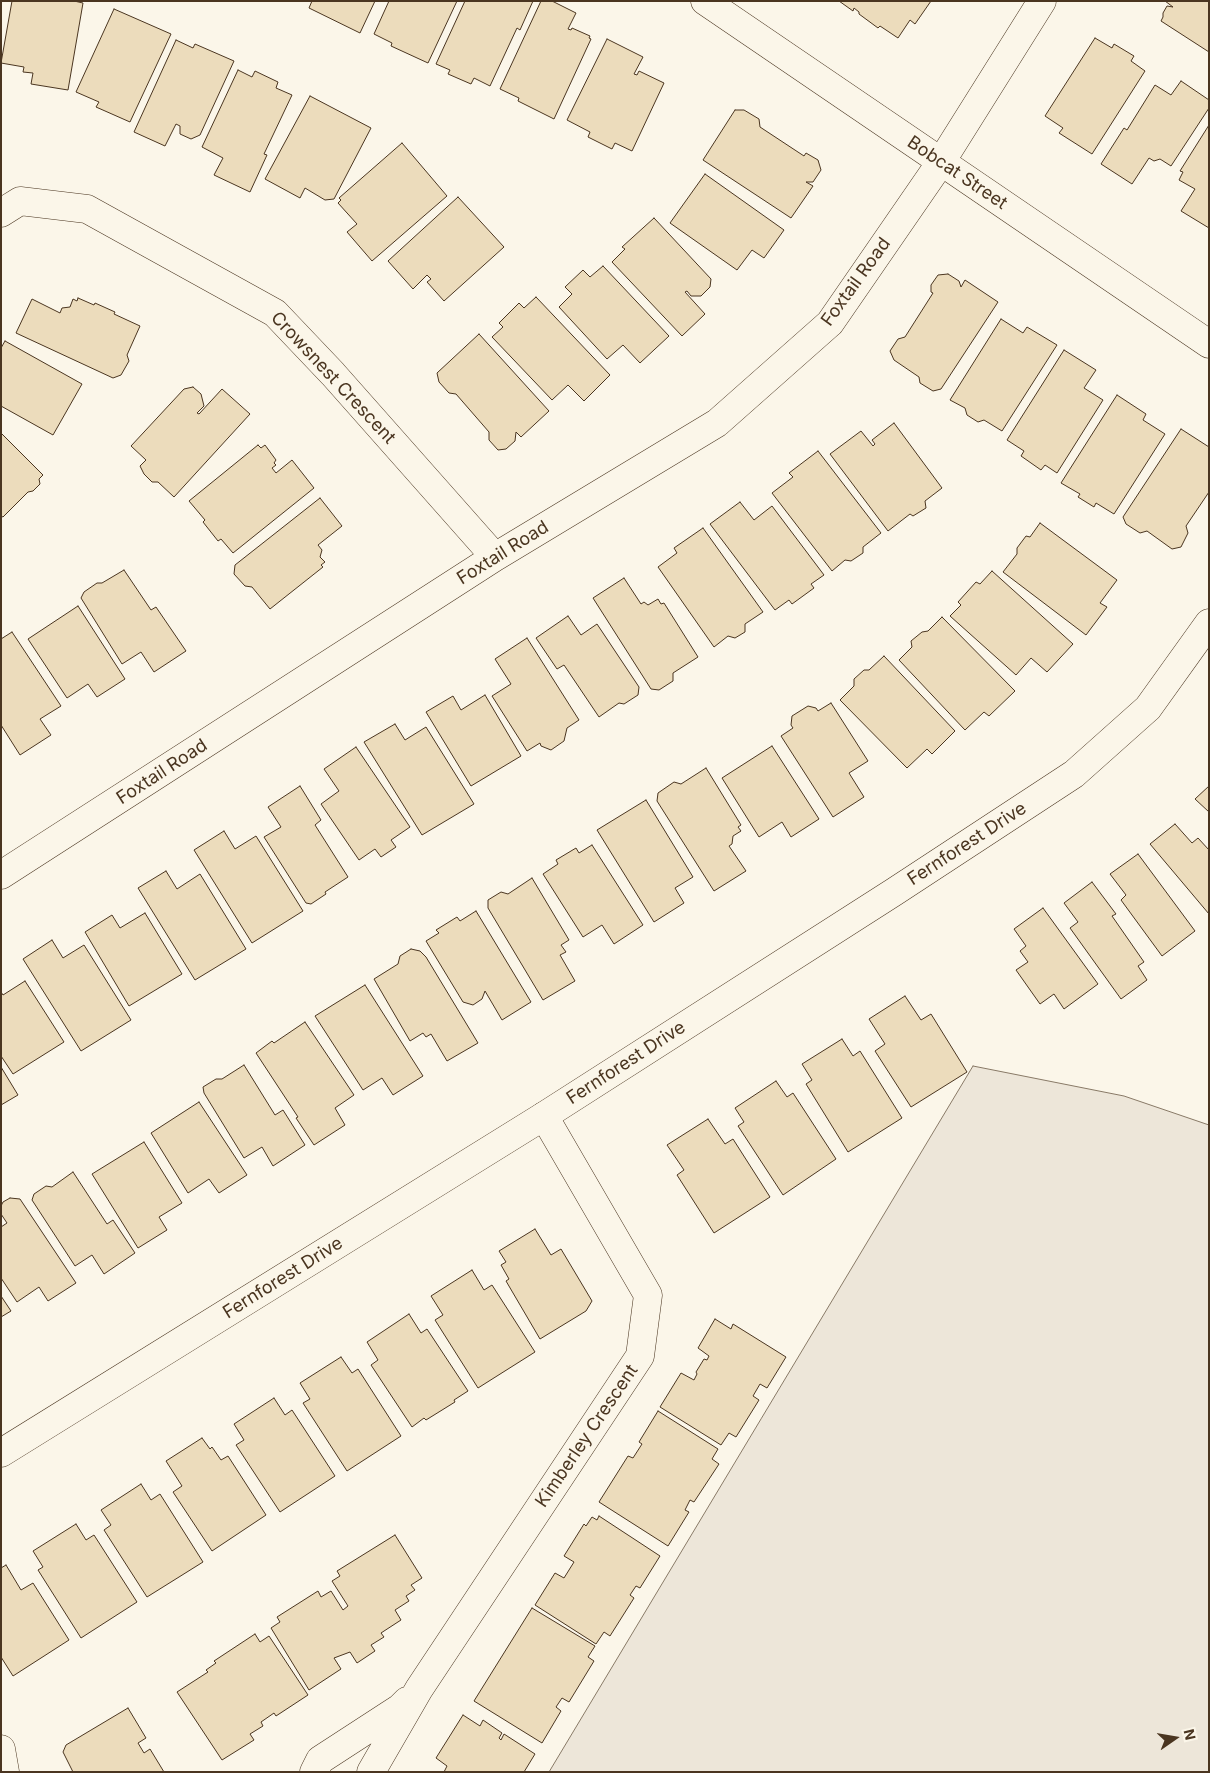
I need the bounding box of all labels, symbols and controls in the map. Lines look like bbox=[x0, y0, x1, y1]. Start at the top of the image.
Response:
street label: Bobcat Street bbox=[903, 132, 1011, 214]
street label: Foxtail Road bbox=[817, 234, 895, 330]
street label: Crowsnest Crescent bbox=[266, 307, 400, 449]
street label: Foxtail Road bbox=[453, 516, 553, 590]
street label: Foxtail Road bbox=[113, 735, 211, 809]
street label: Fernforest Drive bbox=[904, 798, 1030, 890]
street label: Fernforest Drive bbox=[563, 1017, 689, 1109]
street label: Fernforest Drive bbox=[219, 1233, 347, 1323]
street label: Kimberley Crescent bbox=[531, 1360, 643, 1512]
north arrow bbox=[1150, 1713, 1200, 1763]
text: N bbox=[1181, 1727, 1200, 1742]

